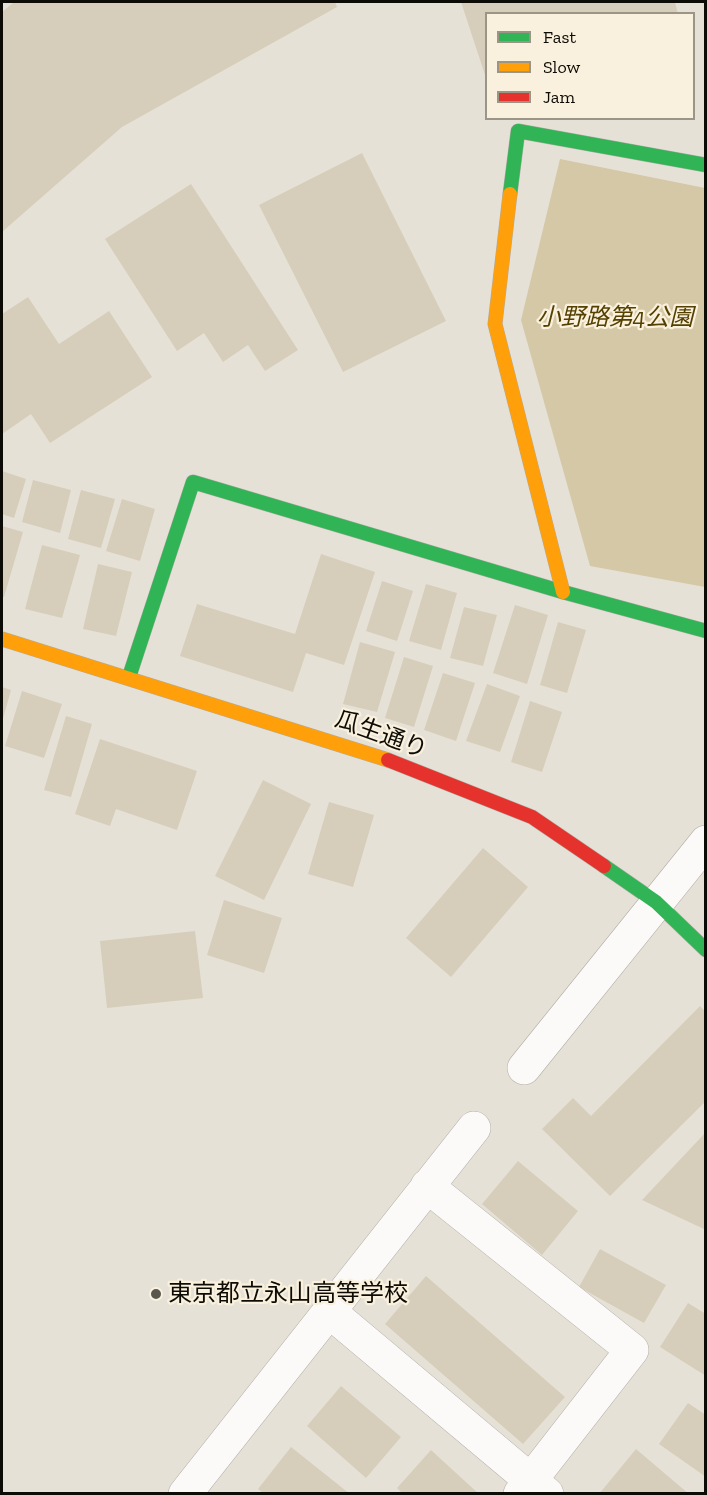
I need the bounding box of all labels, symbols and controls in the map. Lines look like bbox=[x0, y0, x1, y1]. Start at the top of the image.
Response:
legend bbox=[485, 12, 695, 120]
text: Fast bbox=[543, 26, 576, 48]
text: Slow bbox=[543, 56, 580, 78]
text: Jam bbox=[543, 86, 575, 108]
park label: 小野路第4公園 bbox=[537, 304, 693, 332]
street label: 瓜生通り bbox=[331, 705, 431, 765]
place label: 東京都立永山高等学校 bbox=[168, 1280, 408, 1308]
marker: 東京都立永山高等学校 bbox=[149, 1287, 163, 1301]

